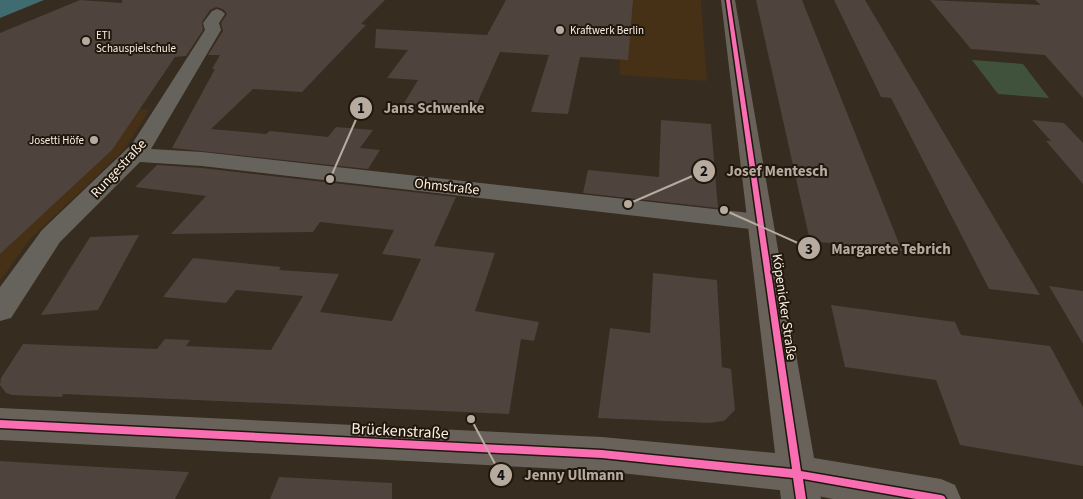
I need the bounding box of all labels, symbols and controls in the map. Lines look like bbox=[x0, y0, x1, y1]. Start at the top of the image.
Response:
place label: Kraftwerk Berlin bbox=[570, 23, 644, 38]
marker: Kraftwerk Berlin bbox=[554, 24, 566, 36]
place label: ETI Schauspielschule bbox=[96, 28, 176, 56]
marker: ETI Schauspielschule bbox=[80, 35, 92, 47]
callout: Jans Schwenke bbox=[348, 93, 494, 123]
text: 1 bbox=[357, 98, 365, 119]
text: Jans Schwenke bbox=[383, 98, 485, 119]
place label: Josetti Höfe bbox=[29, 133, 85, 148]
marker: Josetti Höfe bbox=[88, 134, 100, 146]
street label: Rungestraße bbox=[86, 135, 151, 203]
callout: Josef Mentesch bbox=[691, 156, 838, 186]
text: 2 bbox=[700, 161, 708, 182]
text: Josef Mentesch bbox=[726, 161, 828, 182]
street label: Ohmstraße bbox=[413, 174, 481, 200]
callout: Margarete Tebrich bbox=[796, 233, 961, 263]
text: 3 bbox=[805, 239, 813, 260]
text: Margarete Tebrich bbox=[831, 239, 951, 260]
street label: Köpenicker Straße bbox=[767, 252, 801, 362]
street label: Brückenstraße bbox=[351, 417, 449, 445]
callout: Jenny Ullmann bbox=[489, 460, 634, 490]
text: 4 bbox=[497, 465, 505, 486]
text: Jenny Ullmann bbox=[524, 465, 624, 486]

